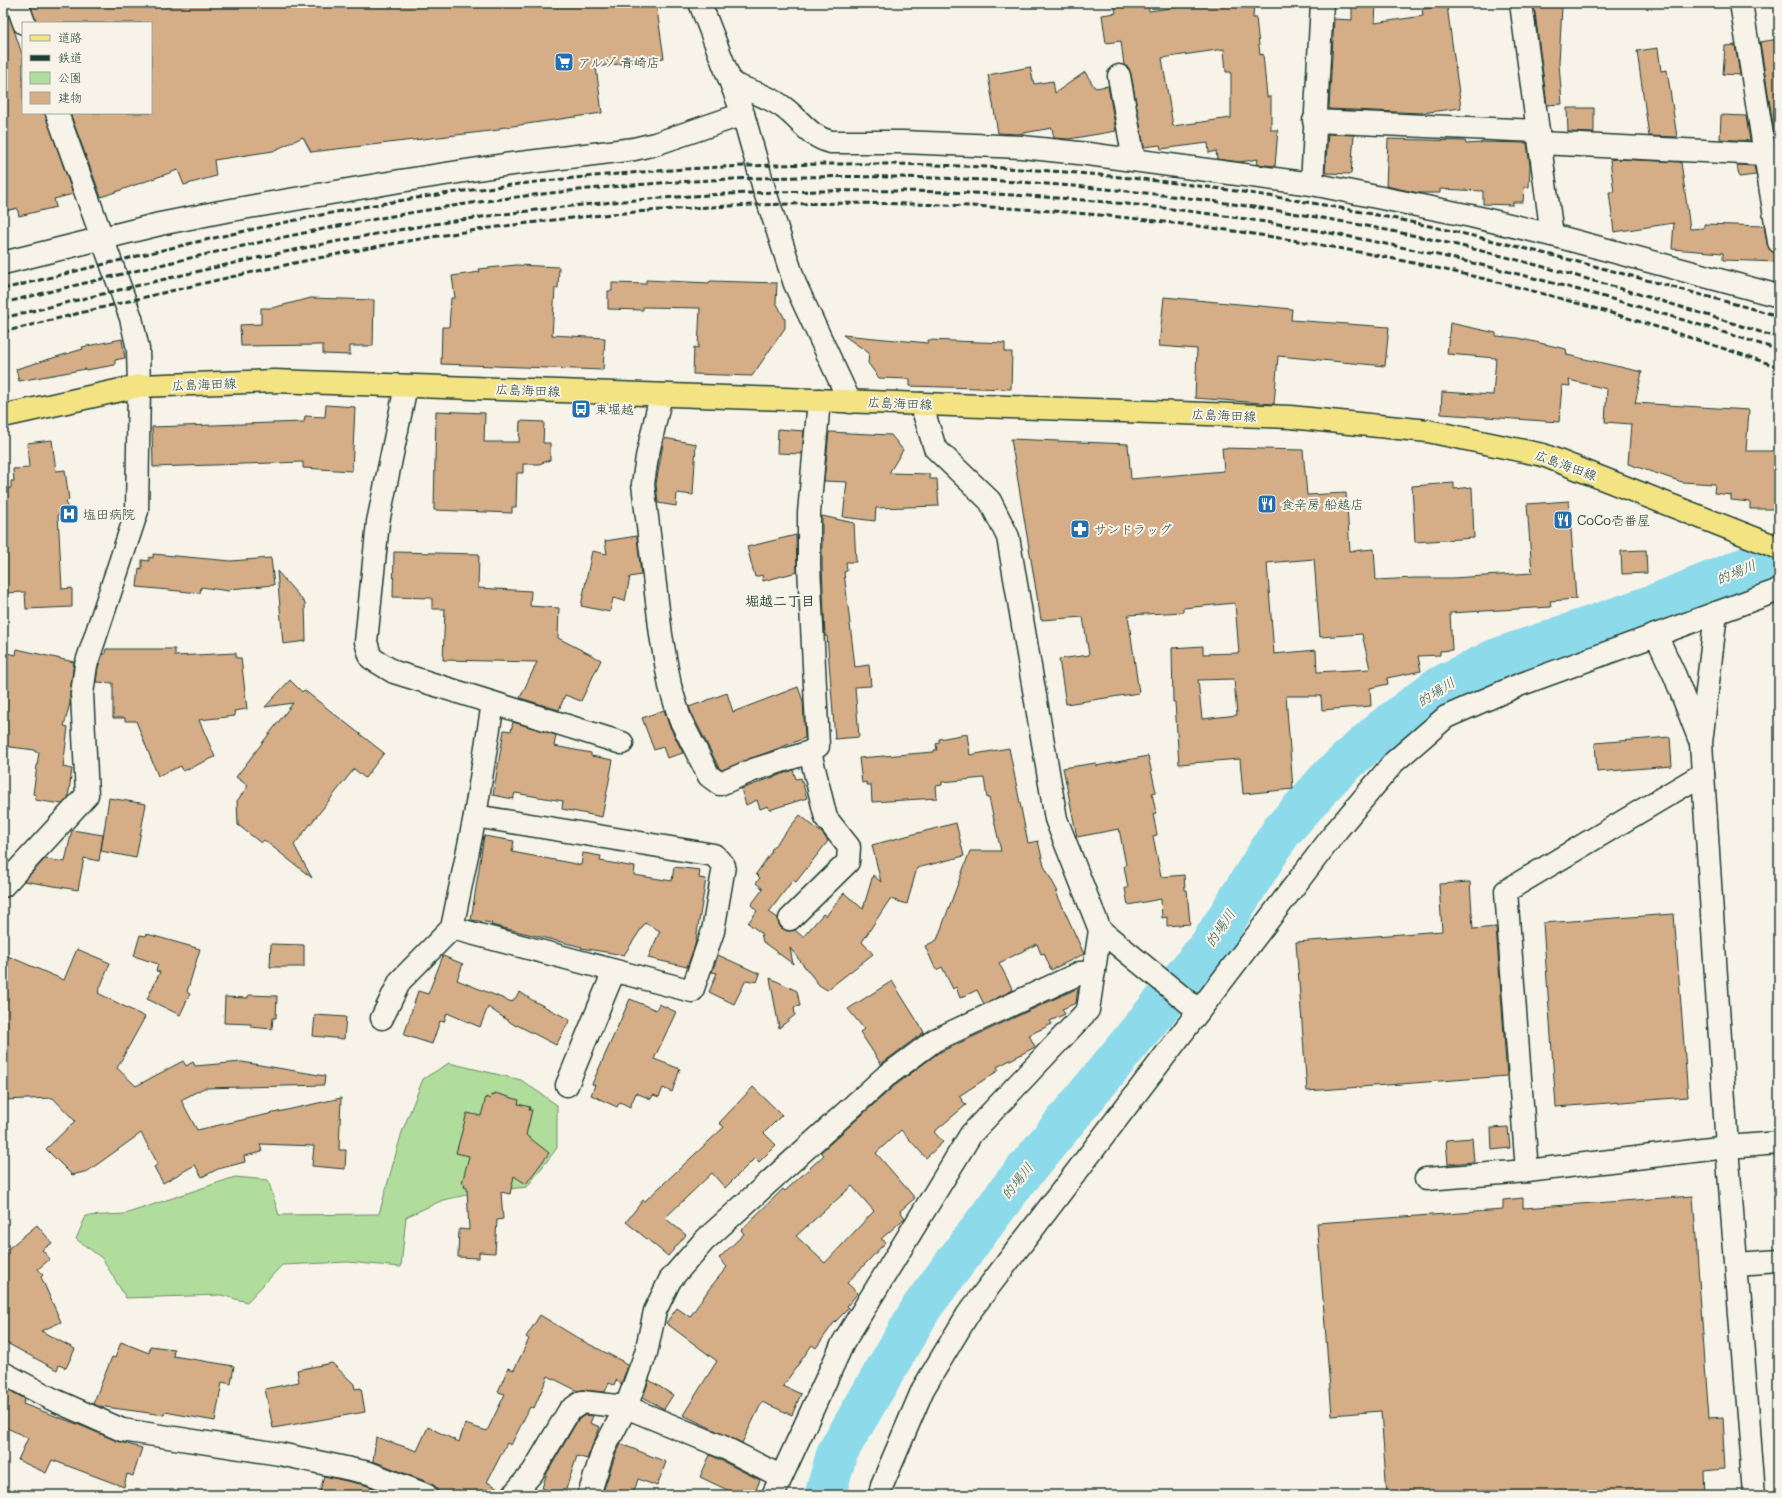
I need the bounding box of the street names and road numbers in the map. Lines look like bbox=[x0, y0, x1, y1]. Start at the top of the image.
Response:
street label: 広島海田線 bbox=[171, 374, 238, 393]
street label: 広島海田線 bbox=[495, 380, 562, 399]
street label: 広島海田線 bbox=[867, 393, 934, 412]
street label: 広島海田線 bbox=[1191, 405, 1258, 424]
street label: 広島海田線 bbox=[1533, 445, 1601, 484]

